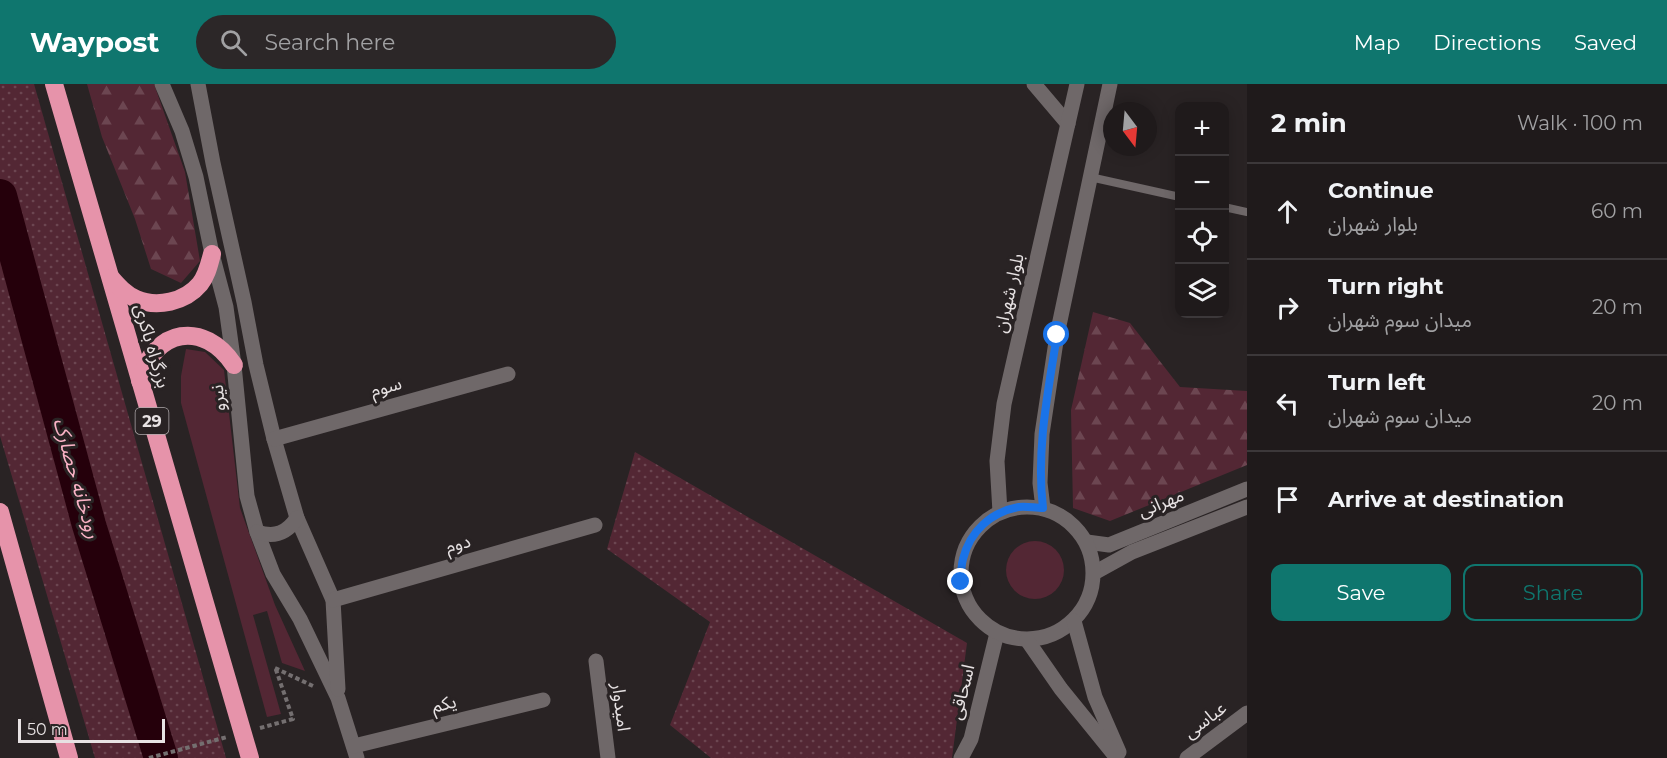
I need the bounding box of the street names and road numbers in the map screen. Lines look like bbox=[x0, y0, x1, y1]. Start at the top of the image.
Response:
street label: بلوار شهران bbox=[989, 251, 1029, 335]
street label: بزرگراه باکری bbox=[129, 301, 175, 391]
street label: سوم bbox=[368, 372, 405, 405]
street label: نیرو bbox=[206, 384, 230, 412]
road number: 29 bbox=[136, 408, 168, 434]
street label: مهرانی bbox=[1135, 484, 1187, 522]
street label: دوم bbox=[443, 530, 474, 561]
street label: اسحاقی bbox=[945, 662, 979, 722]
street label: امیدوار bbox=[607, 680, 635, 733]
street label: یکم bbox=[429, 690, 459, 720]
street label: عباسی bbox=[1179, 697, 1231, 743]

